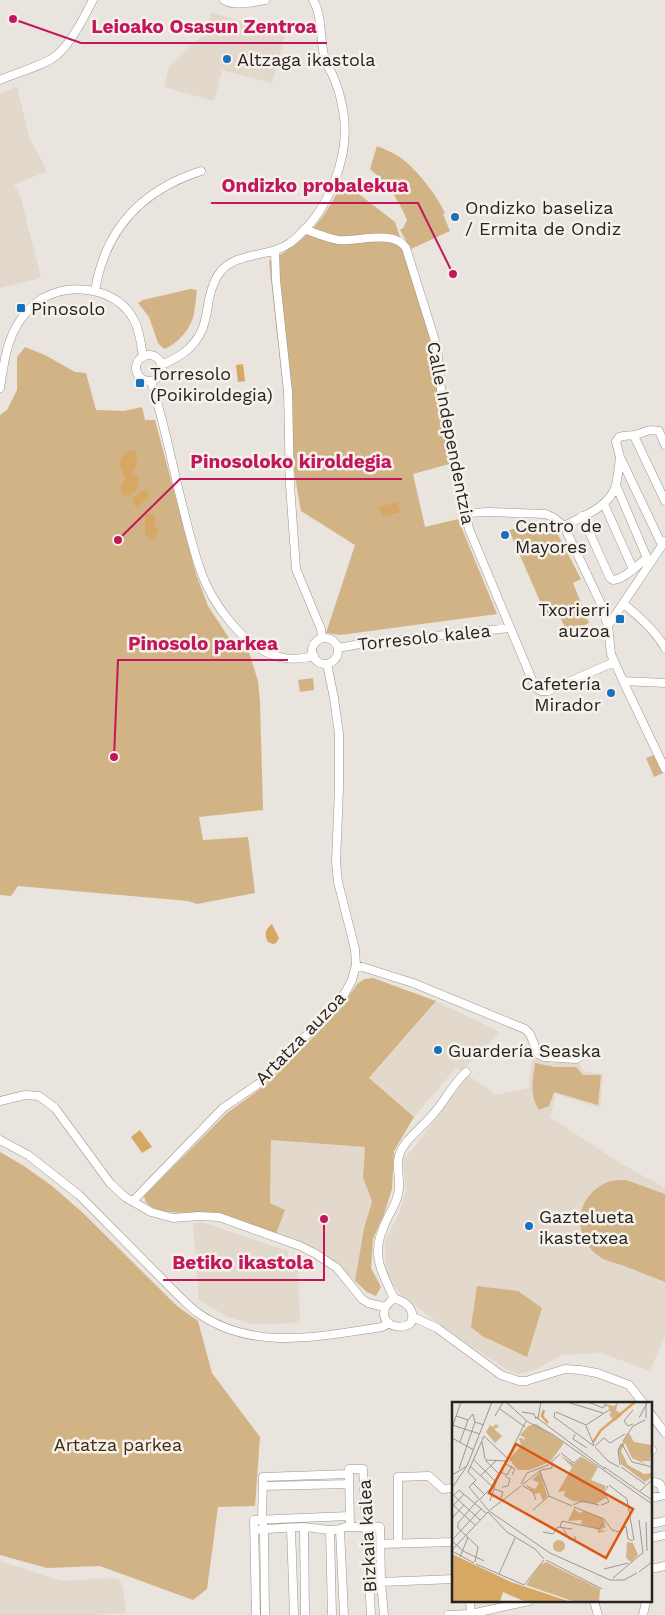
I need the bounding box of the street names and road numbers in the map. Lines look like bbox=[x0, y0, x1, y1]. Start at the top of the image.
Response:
street label: Calle Independentzia bbox=[423, 340, 479, 526]
street label: Torresolo kalea bbox=[357, 620, 491, 654]
street label: Artatza auzoa bbox=[250, 987, 350, 1089]
street label: Bizkaia kalea bbox=[354, 1479, 380, 1593]

